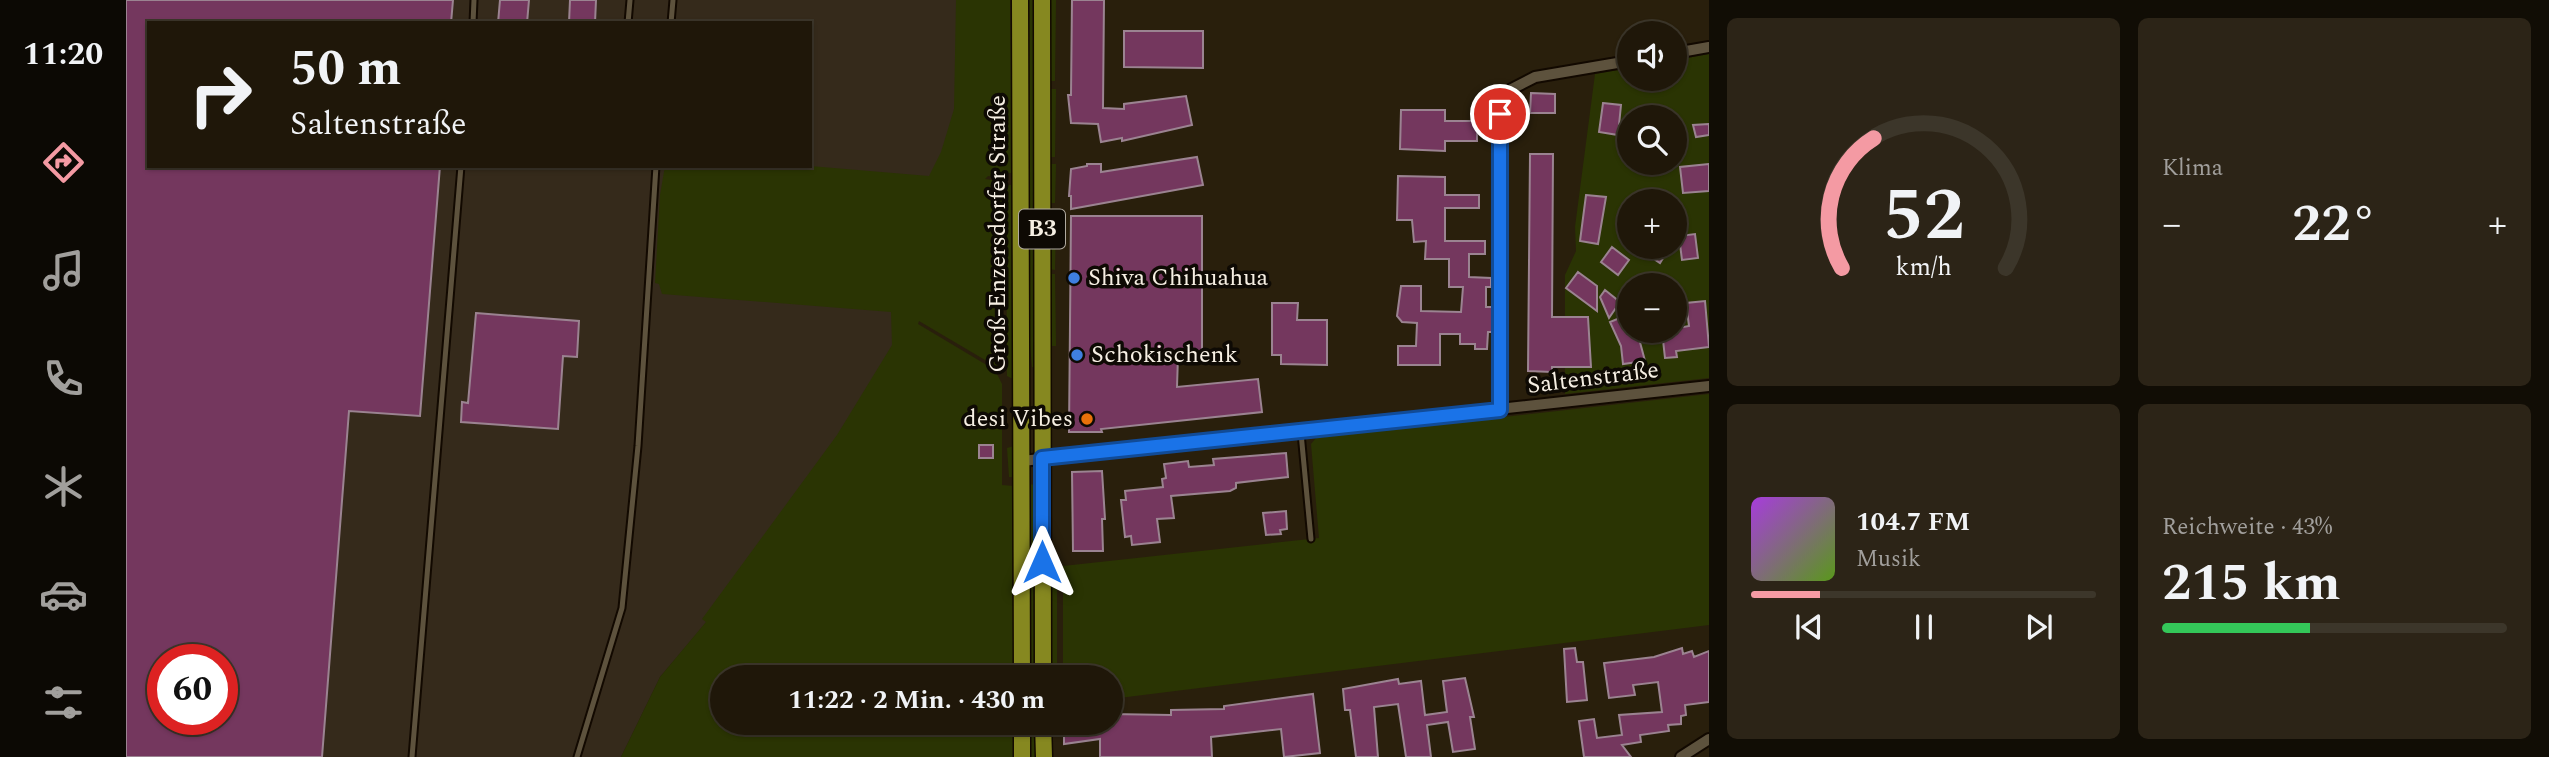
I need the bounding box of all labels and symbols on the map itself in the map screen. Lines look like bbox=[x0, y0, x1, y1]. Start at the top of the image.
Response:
pin bbox=[1470, 84, 1530, 144]
street label: Groß-Enzersdorfer Straße bbox=[980, 95, 1016, 373]
road number: B3 bbox=[1019, 210, 1065, 248]
place label: Shiva Chihuahua bbox=[1088, 260, 1269, 296]
marker: Shiva Chihuahua bbox=[1066, 270, 1082, 286]
place label: Schokischenk bbox=[1091, 337, 1238, 373]
marker: Schokischenk bbox=[1069, 347, 1085, 363]
street label: Saltenstraße bbox=[1525, 352, 1661, 404]
place label: desi Vibes bbox=[963, 401, 1073, 437]
marker: desi Vibes bbox=[1079, 411, 1095, 427]
position arrow bbox=[1005, 525, 1079, 599]
speed limit sign: 60 bbox=[147, 644, 238, 735]

